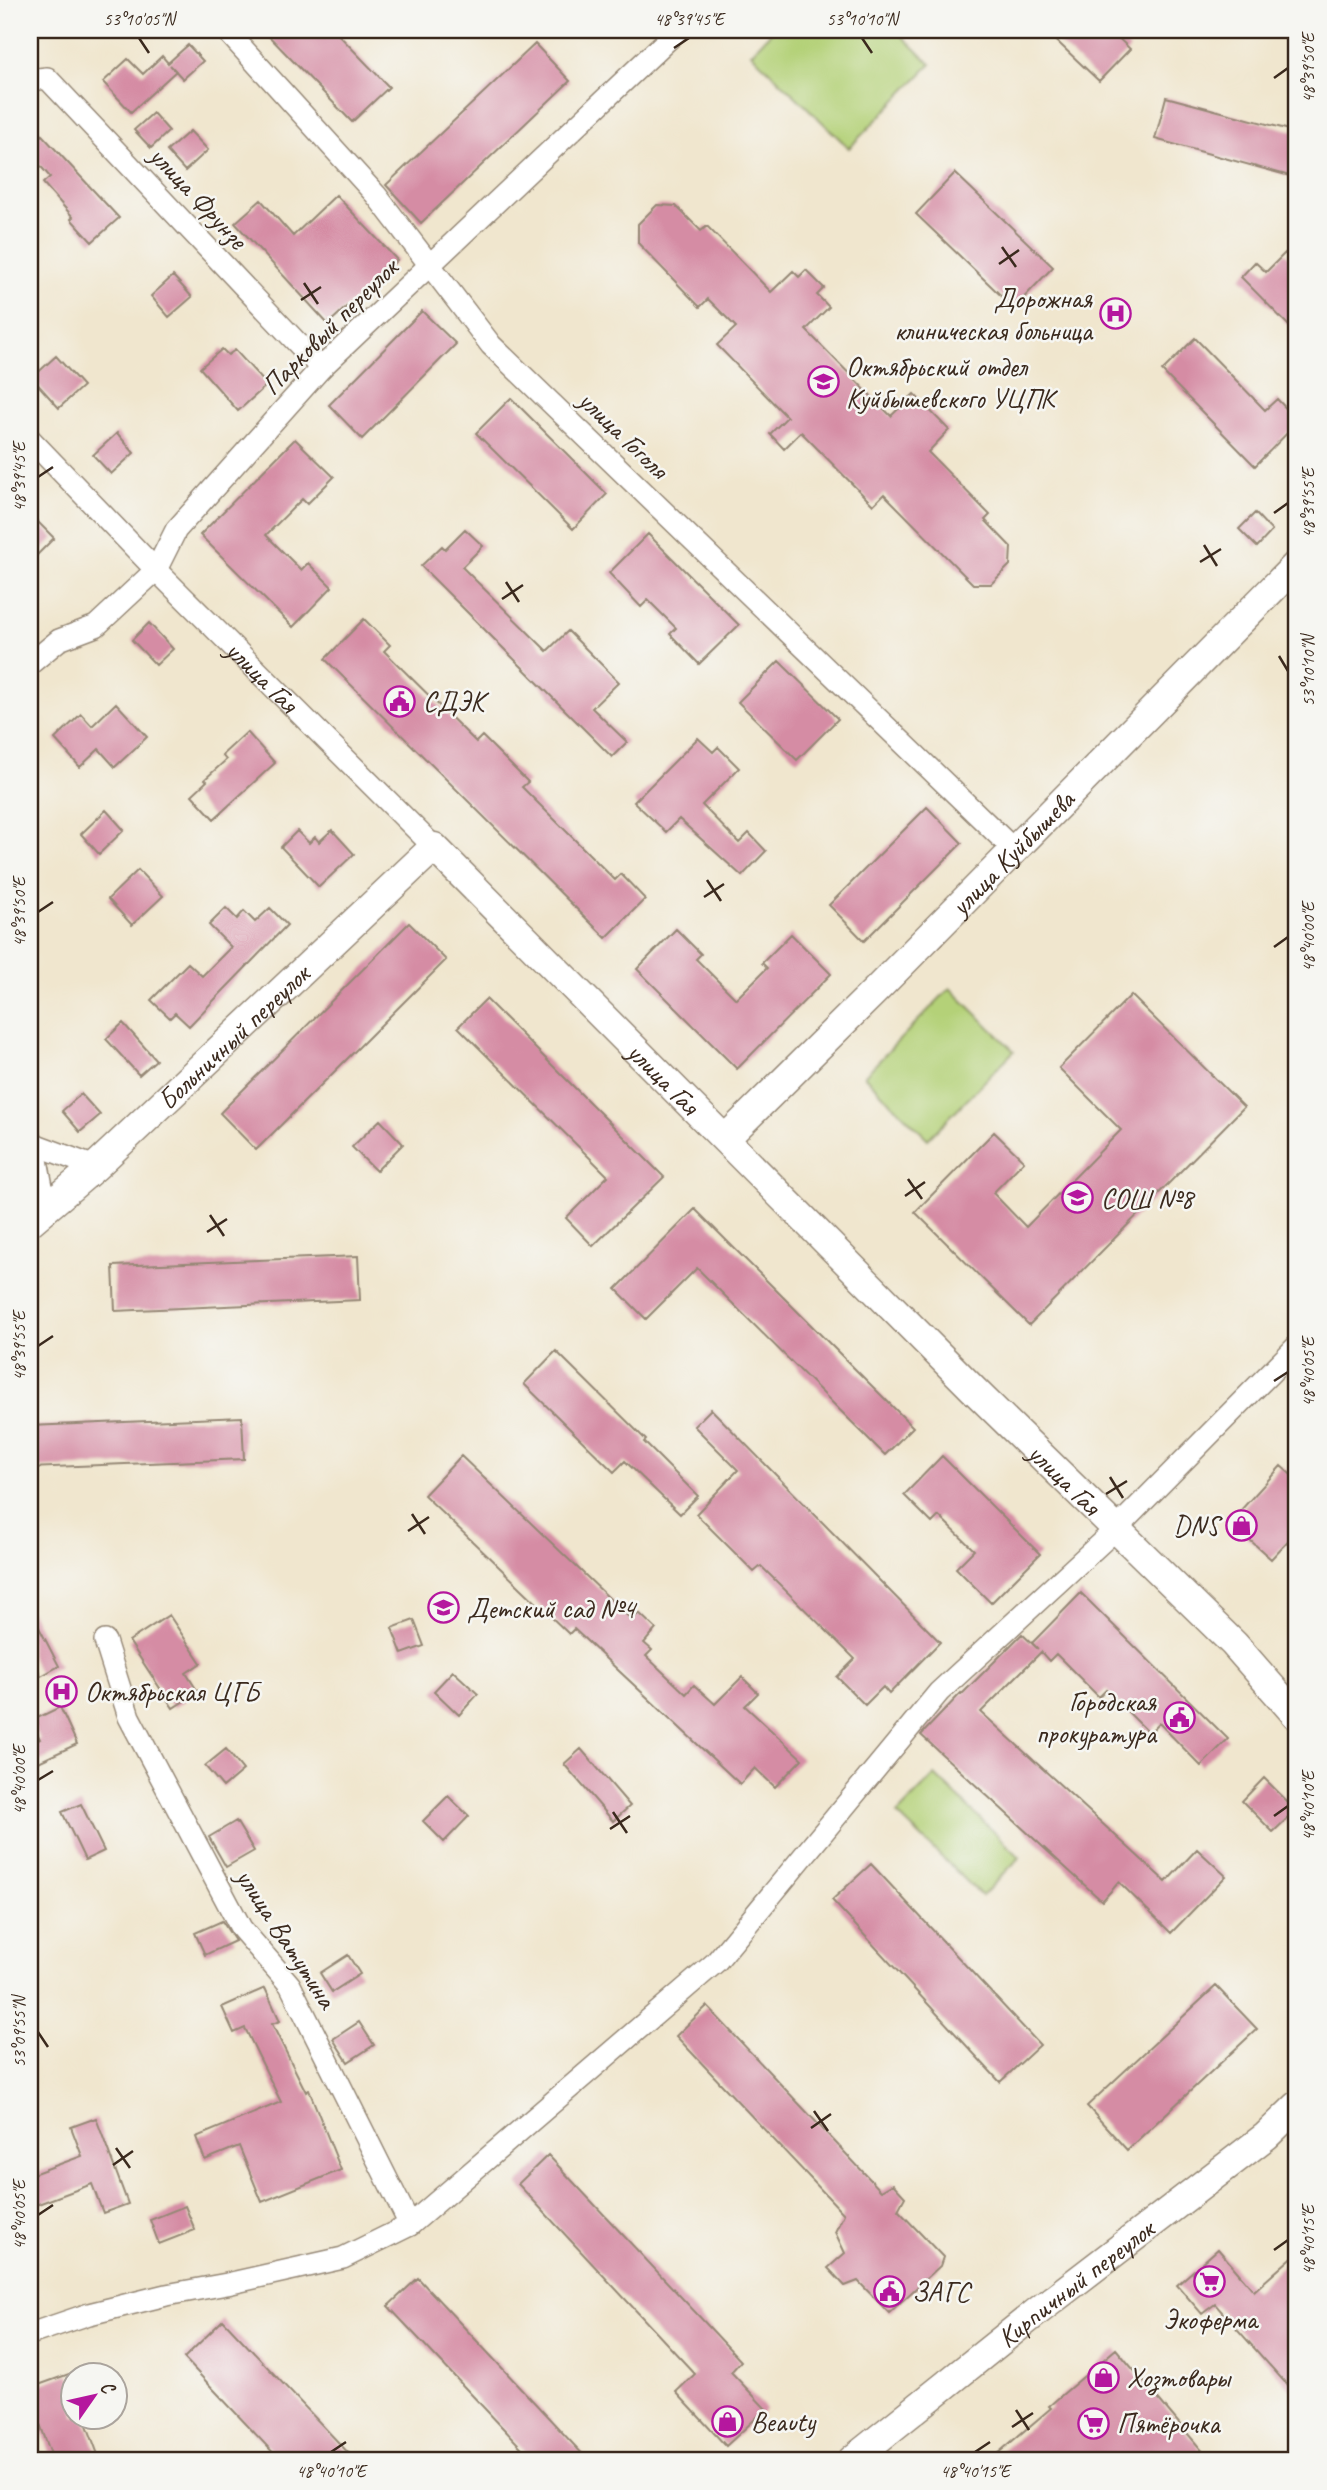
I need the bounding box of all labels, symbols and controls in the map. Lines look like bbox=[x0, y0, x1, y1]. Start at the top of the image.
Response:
text: 53°10'05"N bbox=[104, 8, 178, 30]
text: 48°39'45"E bbox=[654, 8, 726, 30]
text: 53°10'10"N bbox=[827, 8, 901, 30]
text: 48°39'50"E bbox=[1297, 31, 1319, 103]
street label: улица Фрунзе bbox=[141, 137, 256, 258]
street label: Парковый переулок bbox=[254, 249, 407, 402]
place label: Дорожная клиническая больница bbox=[894, 281, 1094, 348]
hospital icon: Дорожная клиническая больница bbox=[1098, 297, 1132, 331]
place label: Октябрьский отдел Куйбышевского УЦПК bbox=[846, 349, 1058, 416]
school or university icon: Октябрьский отдел Куйбышевского УЦПК bbox=[806, 365, 840, 399]
street label: улица Гоголя bbox=[570, 382, 678, 487]
text: 48°39'45"E bbox=[8, 440, 30, 512]
text: 48°39'55"E bbox=[1297, 466, 1319, 538]
street label: улица Гая bbox=[217, 631, 307, 722]
text: 53°10'10"N bbox=[1297, 632, 1319, 706]
public building icon: СДЭК bbox=[383, 684, 417, 718]
place label: СДЭК bbox=[423, 684, 490, 719]
street label: улица Куйбышева bbox=[941, 782, 1083, 924]
text: 48°39'50"E bbox=[8, 875, 30, 947]
text: 48°40'00"E bbox=[1297, 900, 1319, 972]
street label: Больничный переулок bbox=[150, 955, 319, 1117]
street label: улица Гая bbox=[618, 1033, 708, 1124]
school or university icon: СОШ №8 bbox=[1061, 1181, 1095, 1215]
place label: СОШ №8 bbox=[1101, 1181, 1196, 1216]
text: 48°39'55"E bbox=[8, 1309, 30, 1381]
text: 48°40'05"E bbox=[1297, 1335, 1319, 1407]
street label: улица Гая bbox=[1019, 1434, 1110, 1524]
place label: DNS bbox=[1173, 1508, 1223, 1543]
shop icon: DNS bbox=[1225, 1508, 1259, 1542]
school or university icon: Детский сад №4 bbox=[427, 1591, 461, 1625]
place label: Детский сад №4 bbox=[467, 1591, 637, 1626]
hospital icon: Октябрьская ЦГБ bbox=[45, 1674, 79, 1708]
place label: Октябрьская ЦГБ bbox=[85, 1674, 262, 1709]
place label: Городская прокуратура bbox=[1036, 1684, 1158, 1751]
public building icon: Городская прокуратура bbox=[1162, 1700, 1196, 1734]
text: 48°40'00"E bbox=[8, 1743, 30, 1815]
text: 48°40'10"E bbox=[1297, 1769, 1319, 1841]
street label: улица Ватутина bbox=[227, 1860, 346, 2016]
text: 53°09'55"N bbox=[8, 1993, 30, 2067]
text: 48°40'05"E bbox=[8, 2178, 30, 2250]
text: 48°40'15"E bbox=[1297, 2203, 1319, 2275]
street label: Кирпичный переулок bbox=[990, 2210, 1163, 2355]
supermarket icon: Экоферма bbox=[1193, 2265, 1227, 2299]
public building icon: ЗАГС bbox=[872, 2274, 906, 2308]
place label: ЗАГС bbox=[912, 2274, 973, 2309]
place label: Экоферма bbox=[1163, 2302, 1260, 2337]
north arrow bbox=[60, 2360, 130, 2430]
shop icon: Хозтовары bbox=[1087, 2360, 1121, 2394]
place label: Хозтовары bbox=[1127, 2360, 1232, 2396]
text: С bbox=[95, 2376, 121, 2400]
shop icon: Beauty bbox=[711, 2404, 745, 2438]
place label: Beauty bbox=[751, 2404, 818, 2439]
supermarket icon: Пятёрочка bbox=[1077, 2406, 1111, 2440]
place label: Пятёрочка bbox=[1117, 2406, 1221, 2441]
text: 48°40'10"E bbox=[296, 2460, 368, 2482]
text: 48°40'15"E bbox=[940, 2460, 1012, 2482]

